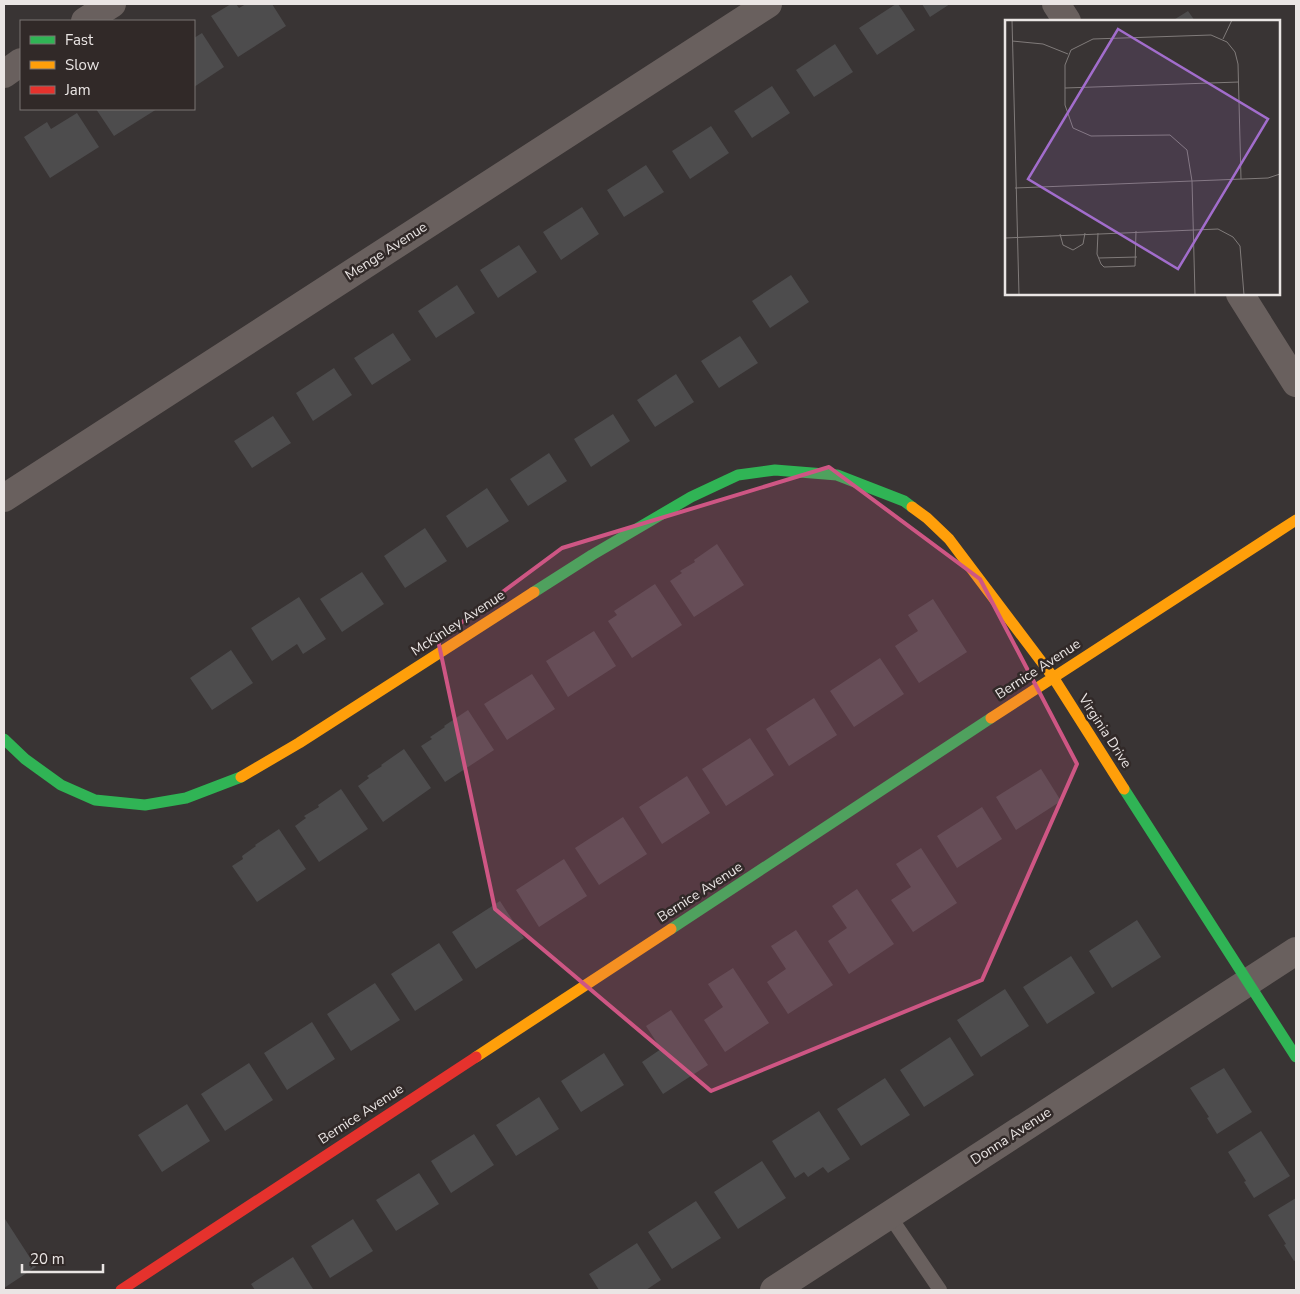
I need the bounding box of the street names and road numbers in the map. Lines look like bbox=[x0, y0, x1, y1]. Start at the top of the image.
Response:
street label: Menge Avenue bbox=[341, 217, 431, 285]
street label: McKinley Avenue bbox=[407, 586, 509, 660]
street label: Bernice Avenue bbox=[992, 634, 1084, 704]
street label: Virginia Drive bbox=[1073, 689, 1136, 772]
street label: Bernice Avenue bbox=[654, 857, 746, 927]
street label: Bernice Avenue bbox=[315, 1079, 407, 1149]
street label: Donna Avenue bbox=[967, 1103, 1055, 1169]

